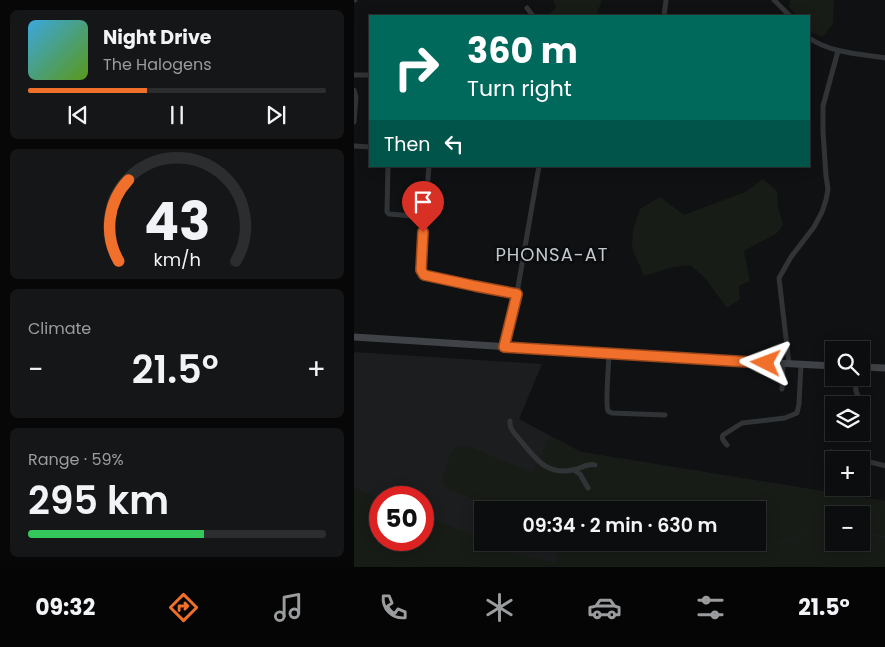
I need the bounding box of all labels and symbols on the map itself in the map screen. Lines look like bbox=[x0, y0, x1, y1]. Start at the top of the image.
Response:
pin bbox=[402, 181, 444, 232]
district label: PHONSA-AT bbox=[495, 242, 609, 267]
position arrow bbox=[739, 336, 791, 388]
speed limit sign: 50 bbox=[369, 486, 434, 551]

